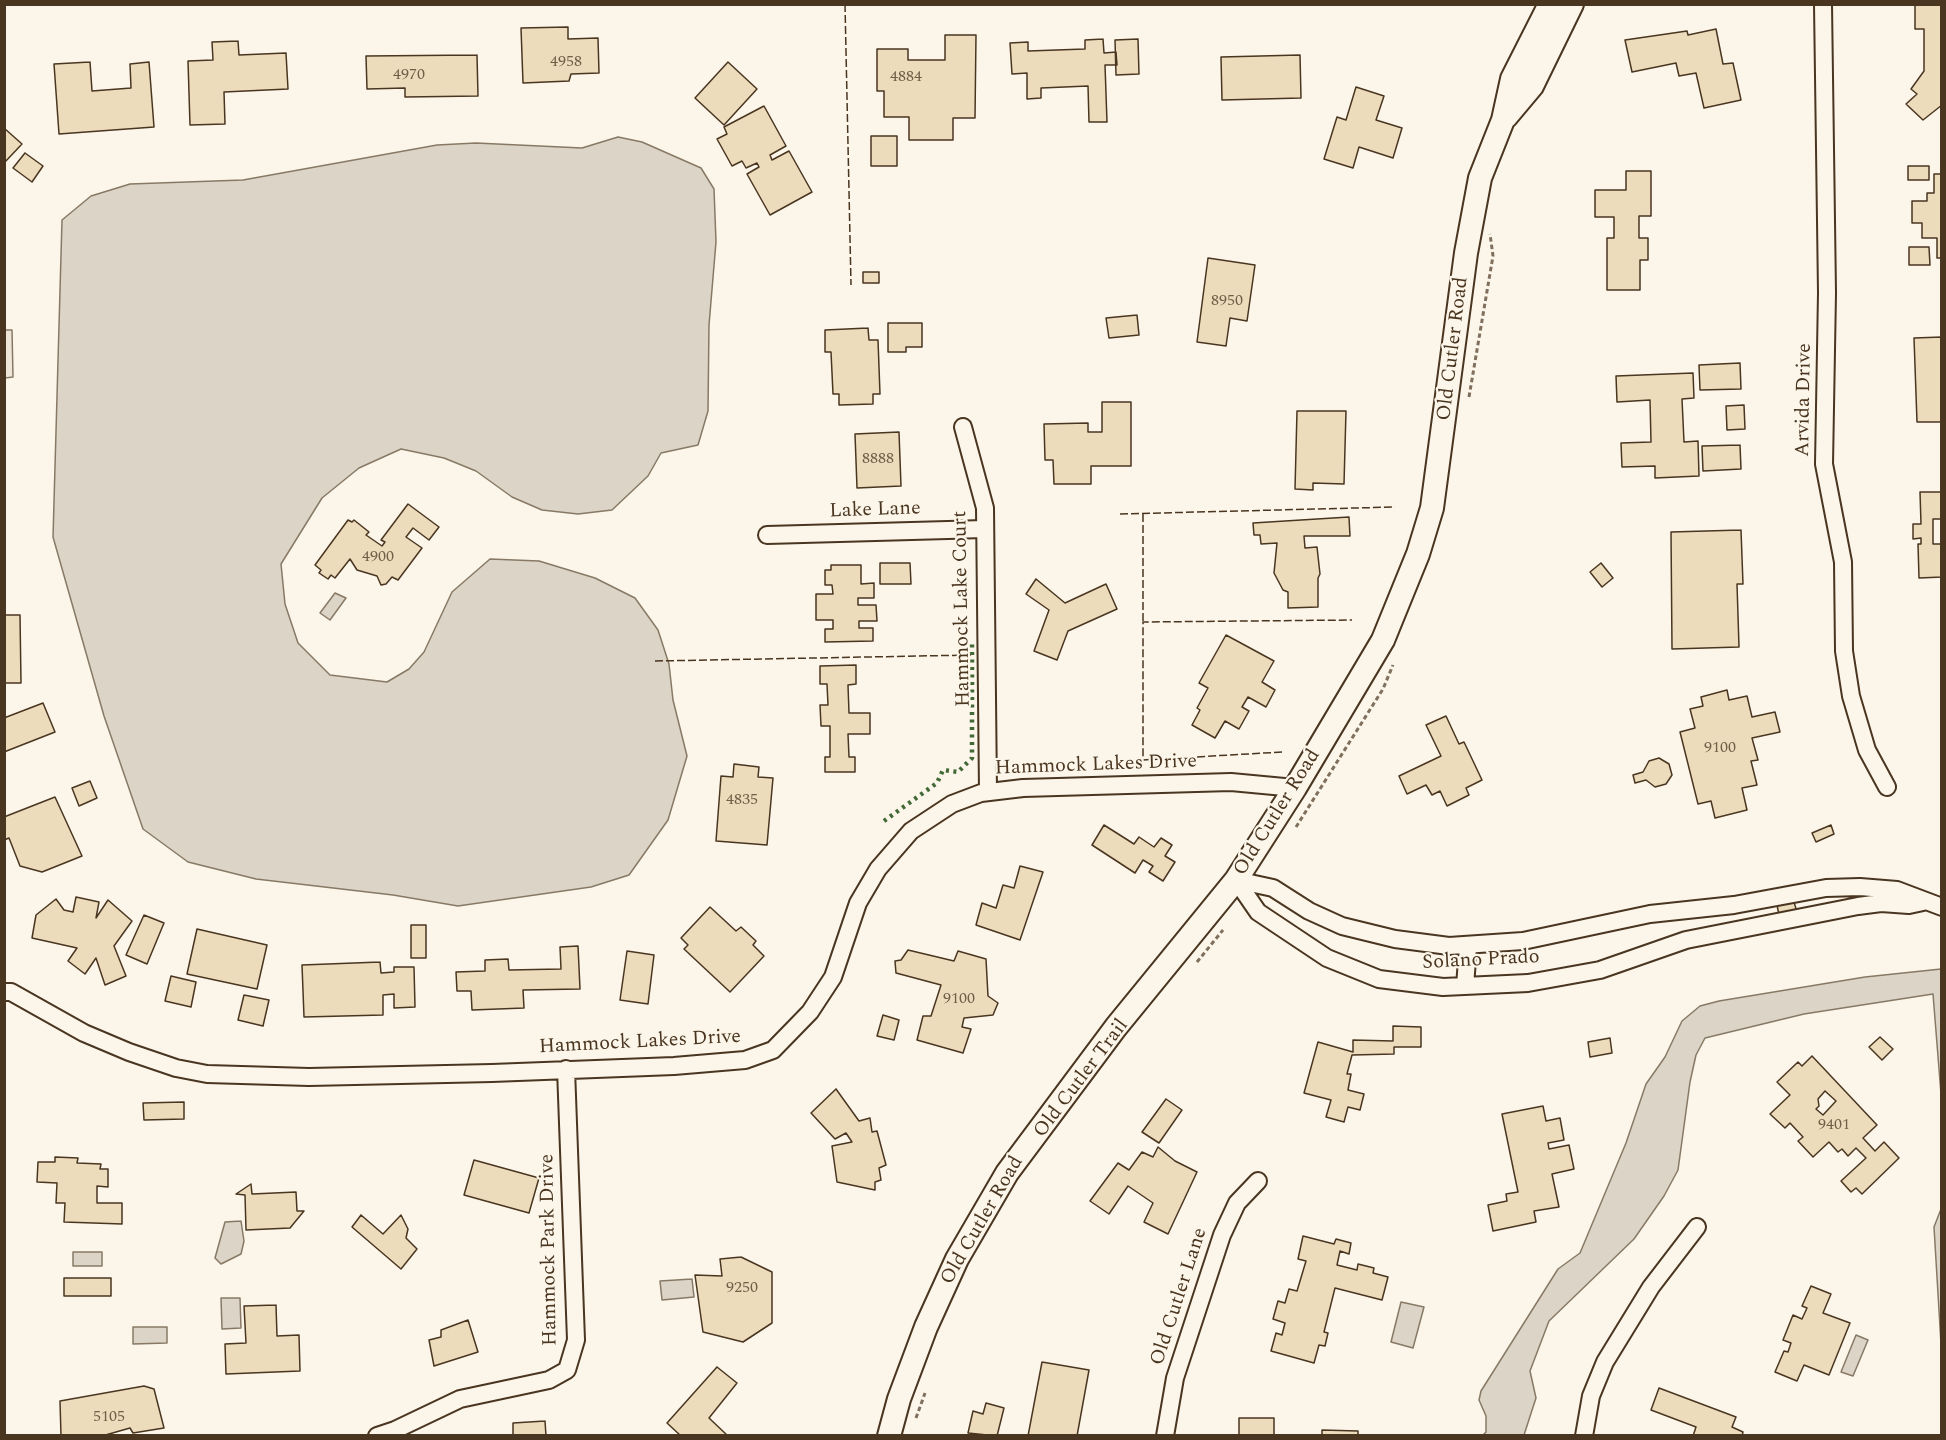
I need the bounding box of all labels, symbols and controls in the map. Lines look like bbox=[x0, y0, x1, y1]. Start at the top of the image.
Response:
house number: 4958 bbox=[550, 53, 582, 73]
house number: 4970 bbox=[393, 66, 425, 86]
house number: 4884 bbox=[890, 68, 922, 88]
street label: Old Cutler Road bbox=[1433, 276, 1475, 422]
house number: 8950 bbox=[1211, 292, 1243, 312]
street label: Arvida Drive bbox=[1792, 343, 1818, 457]
house number: 8888 bbox=[862, 450, 894, 470]
street label: Lake Lane bbox=[829, 497, 921, 525]
street label: Hammock Lake Court bbox=[949, 511, 977, 707]
house number: 4900 bbox=[362, 548, 394, 568]
house number: 9100 bbox=[1704, 739, 1736, 759]
street label: Old Cutler Road bbox=[1230, 745, 1326, 881]
street label: Hammock Lakes Drive bbox=[994, 750, 1198, 782]
house number: 4835 bbox=[726, 791, 758, 811]
street label: Solano Prado bbox=[1422, 946, 1540, 976]
house number: 9100 bbox=[943, 990, 975, 1010]
street label: Old Cutler Trail bbox=[1030, 1015, 1134, 1143]
street label: Hammock Lakes Drive bbox=[538, 1026, 742, 1060]
house number: 9401 bbox=[1818, 1116, 1850, 1136]
street label: Old Cutler Road bbox=[936, 1152, 1030, 1290]
street label: Hammock Park Drive bbox=[536, 1154, 564, 1346]
street label: Old Cutler Lane bbox=[1146, 1225, 1214, 1369]
house number: 9250 bbox=[726, 1279, 758, 1299]
house number: 5105 bbox=[93, 1408, 125, 1428]

